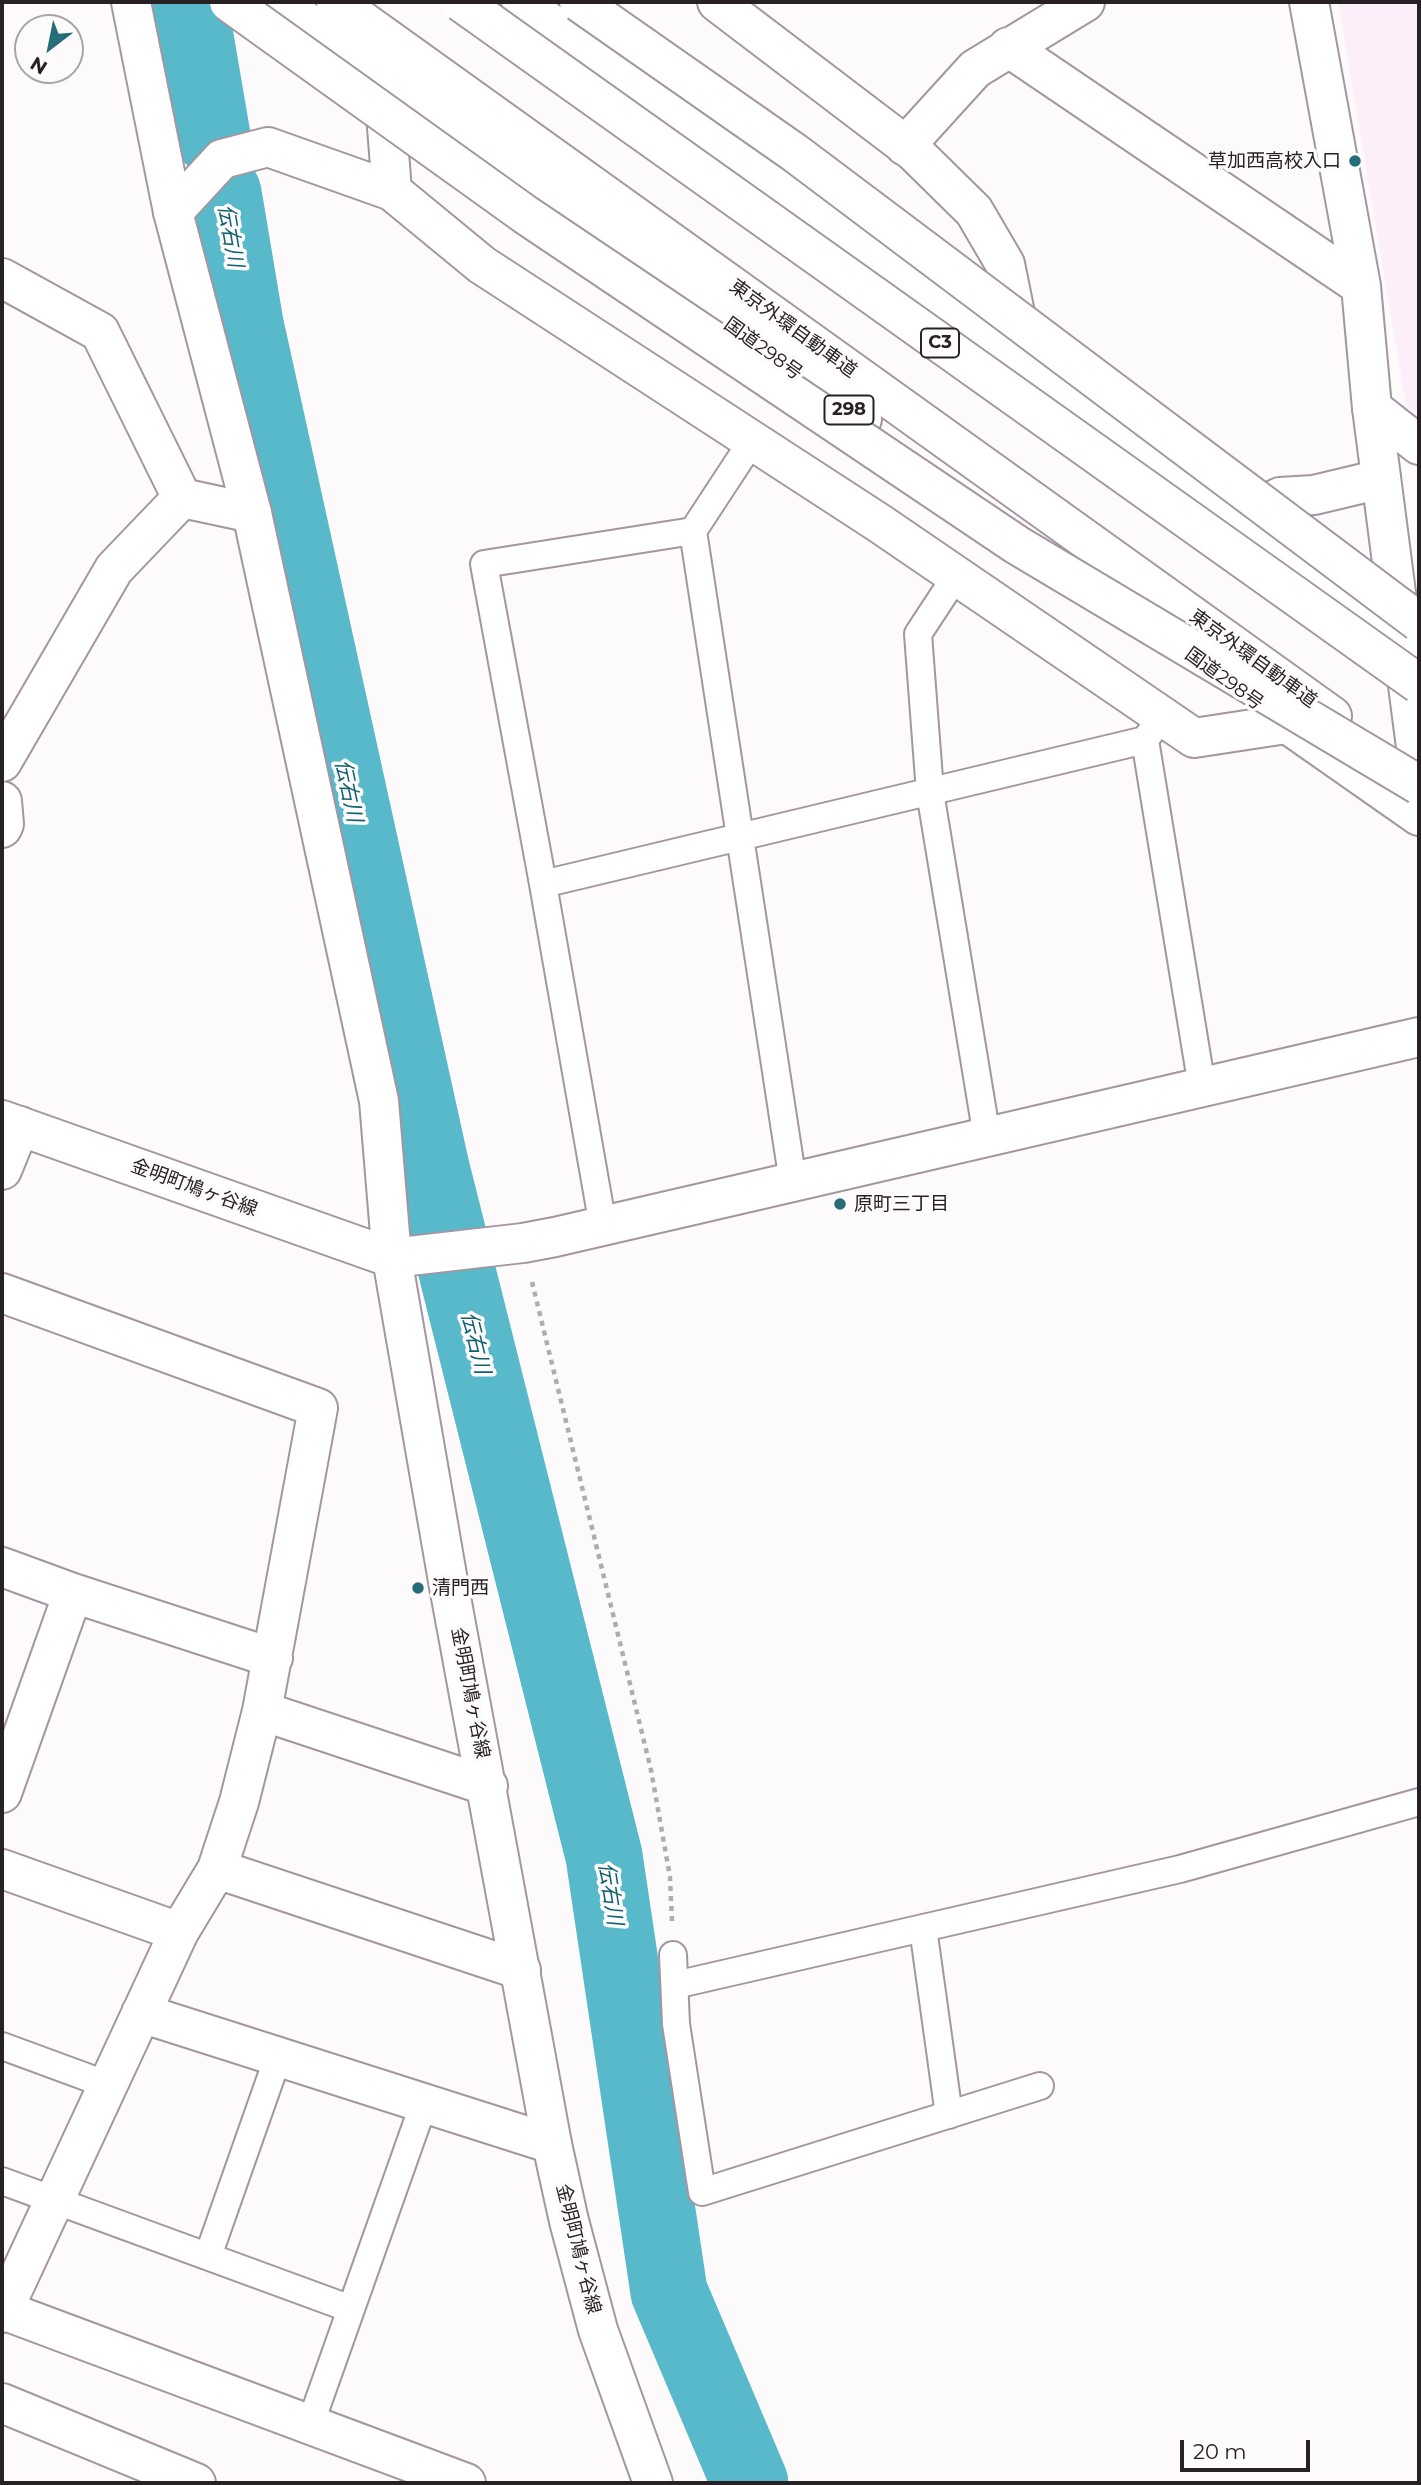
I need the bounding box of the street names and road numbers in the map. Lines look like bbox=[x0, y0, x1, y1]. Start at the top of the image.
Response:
street label: 東京外環自動車道 bbox=[725, 275, 861, 383]
street label: 国道298号 bbox=[719, 313, 807, 385]
road number: C3 bbox=[921, 328, 959, 358]
road number: 298 bbox=[824, 396, 874, 424]
street label: 東京外環自動車道 bbox=[1185, 605, 1321, 713]
street label: 国道298号 bbox=[1180, 643, 1268, 715]
street label: 金明町鳩ヶ谷線 bbox=[128, 1155, 260, 1221]
street label: 金明町鳩ヶ谷線 bbox=[446, 1626, 494, 1760]
street label: 金明町鳩ヶ谷線 bbox=[551, 2182, 605, 2316]

